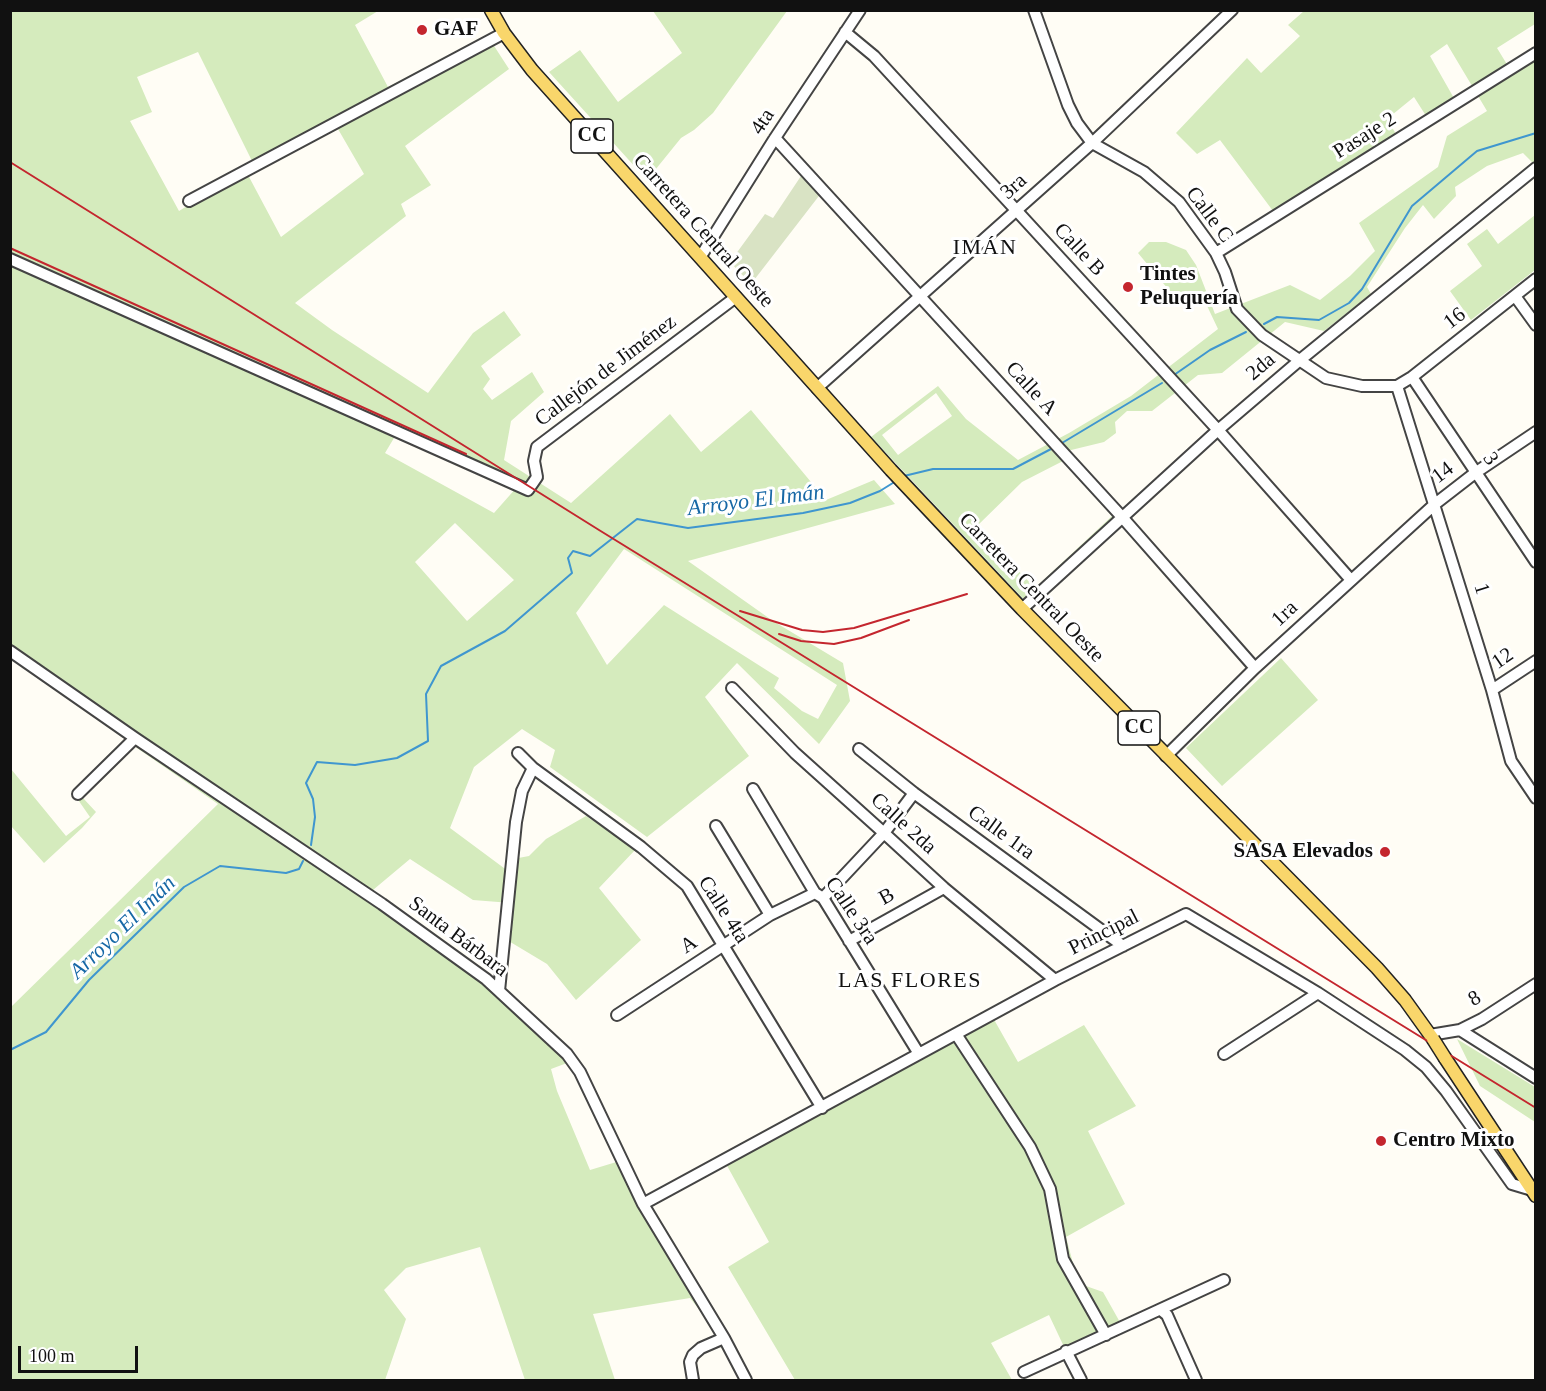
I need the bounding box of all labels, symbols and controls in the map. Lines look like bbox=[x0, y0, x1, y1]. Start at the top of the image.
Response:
place label: GAF bbox=[434, 17, 478, 43]
marker: GAF bbox=[415, 23, 429, 37]
street label: 4ta bbox=[745, 104, 781, 140]
street label: Pasaje 2 bbox=[1329, 107, 1401, 165]
road number: CC bbox=[571, 119, 613, 153]
street label: Carretera Central Oeste bbox=[627, 149, 779, 313]
street label: 3ra bbox=[996, 169, 1032, 205]
street label: Calle C bbox=[1180, 182, 1238, 248]
street label: Calle B bbox=[1048, 218, 1110, 282]
district label: IMÁN bbox=[953, 235, 1017, 261]
place label: Tintes Peluquería bbox=[1140, 262, 1238, 312]
marker: Tintes Peluquería bbox=[1121, 280, 1135, 294]
street label: 16 bbox=[1439, 303, 1471, 335]
street label: Callejón de Jiménez bbox=[530, 310, 682, 432]
street label: 2da bbox=[1241, 348, 1281, 386]
street label: Calle A bbox=[1000, 357, 1062, 421]
street label: 3 bbox=[1477, 448, 1503, 470]
street label: 14 bbox=[1427, 457, 1459, 489]
water label: Arroyo El Imán bbox=[686, 480, 826, 522]
street label: Carretera Central Oeste bbox=[953, 508, 1109, 668]
street label: 1 bbox=[1467, 580, 1495, 598]
street label: 1ra bbox=[1267, 596, 1303, 632]
street label: 12 bbox=[1487, 643, 1519, 675]
road number: CC bbox=[1118, 711, 1160, 745]
street label: Calle 2da bbox=[865, 788, 941, 860]
street label: Calle 1ra bbox=[963, 800, 1039, 866]
place label: SASA Elevados bbox=[1234, 839, 1373, 865]
marker: SASA Elevados bbox=[1378, 845, 1392, 859]
water label: Arroyo El Imán bbox=[64, 871, 182, 985]
street label: Calle 4ta bbox=[692, 872, 754, 948]
street label: Calle 3ra bbox=[819, 872, 883, 950]
street label: B bbox=[875, 883, 899, 911]
street label: Santa Bárbara bbox=[403, 891, 513, 983]
street label: Principal bbox=[1065, 905, 1143, 961]
street label: A bbox=[676, 930, 702, 960]
district label: LAS FLORES bbox=[838, 968, 982, 994]
street label: 8 bbox=[1464, 985, 1486, 1013]
place label: Centro Mixto bbox=[1393, 1128, 1514, 1154]
marker: Centro Mixto bbox=[1374, 1134, 1388, 1148]
scale bar bbox=[21, 1334, 141, 1372]
text: 100 m bbox=[29, 1346, 75, 1366]

